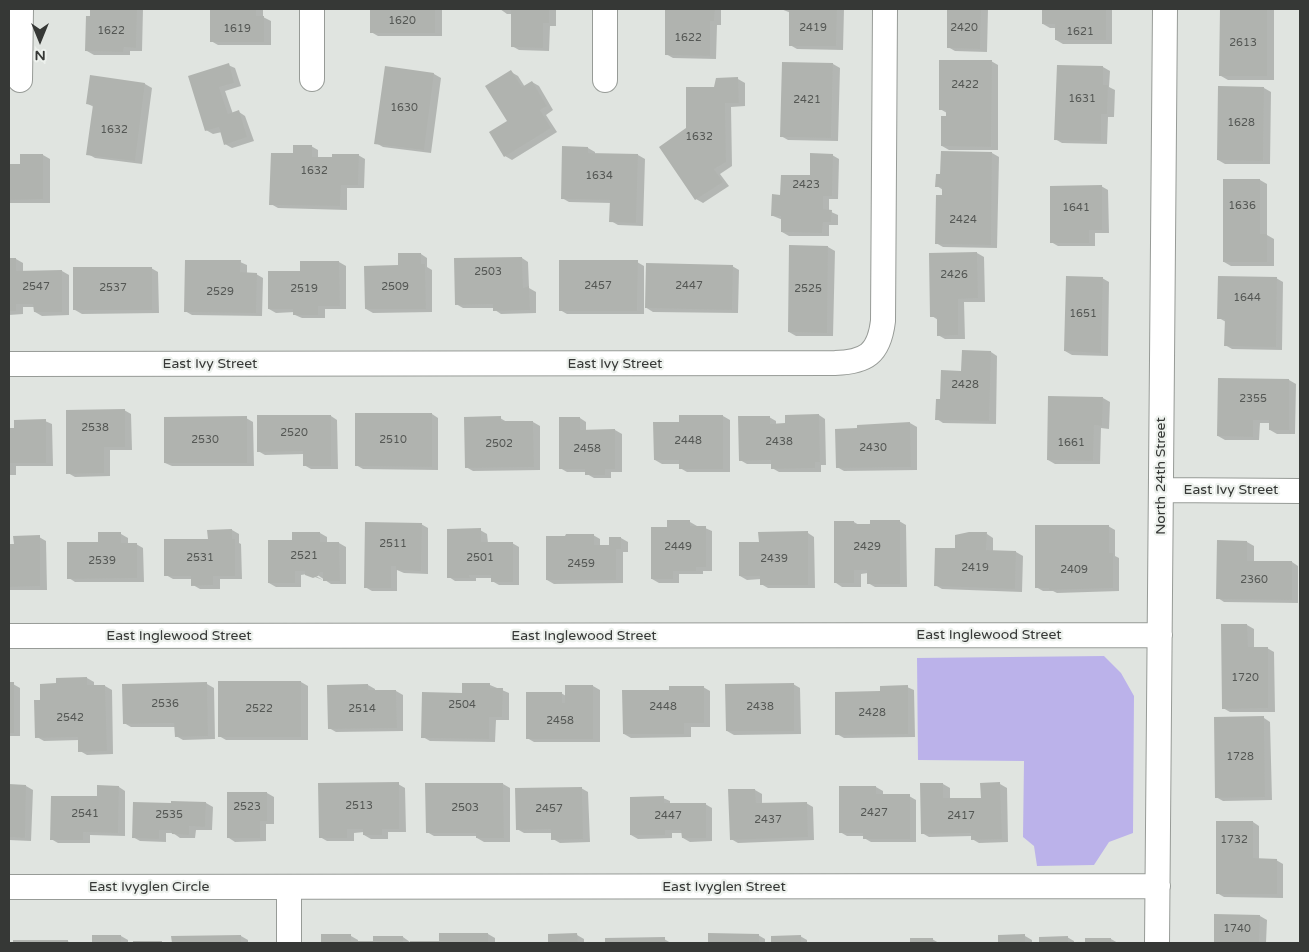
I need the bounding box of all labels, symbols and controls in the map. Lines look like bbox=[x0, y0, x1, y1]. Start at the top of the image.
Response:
house number: 1620 bbox=[388, 14, 416, 28]
north arrow bbox=[15, 15, 65, 65]
house number: 2419 bbox=[799, 21, 827, 35]
house number: 2420 bbox=[950, 21, 978, 35]
house number: 1619 bbox=[223, 22, 251, 36]
house number: 1622 bbox=[97, 24, 125, 38]
house number: 1621 bbox=[1066, 25, 1094, 39]
house number: 1622 bbox=[674, 31, 702, 45]
house number: 2613 bbox=[1229, 36, 1257, 50]
text: N bbox=[34, 47, 46, 64]
house number: 2422 bbox=[951, 78, 979, 92]
house number: 1631 bbox=[1068, 92, 1096, 106]
house number: 2421 bbox=[793, 93, 821, 107]
house number: 1630 bbox=[390, 101, 418, 115]
house number: 1628 bbox=[1227, 116, 1255, 130]
house number: 1632 bbox=[100, 123, 128, 137]
house number: 1632 bbox=[685, 130, 713, 144]
house number: 1632 bbox=[300, 164, 328, 178]
house number: 1634 bbox=[585, 169, 613, 183]
house number: 2423 bbox=[792, 178, 820, 192]
house number: 1636 bbox=[1228, 199, 1256, 213]
house number: 1641 bbox=[1062, 201, 1090, 215]
house number: 2424 bbox=[949, 213, 977, 227]
house number: 2503 bbox=[474, 265, 502, 279]
house number: 2426 bbox=[940, 268, 968, 282]
house number: 2457 bbox=[584, 279, 612, 293]
house number: 2447 bbox=[675, 279, 703, 293]
house number: 2547 bbox=[22, 280, 50, 294]
house number: 2509 bbox=[381, 280, 409, 294]
house number: 2537 bbox=[99, 281, 127, 295]
house number: 2519 bbox=[290, 282, 318, 296]
house number: 2525 bbox=[794, 282, 822, 296]
house number: 2529 bbox=[206, 285, 234, 299]
house number: 1644 bbox=[1233, 291, 1261, 305]
house number: 1651 bbox=[1069, 307, 1097, 321]
street label: East Ivy Street bbox=[163, 356, 257, 372]
street label: East Ivy Street bbox=[568, 356, 662, 372]
house number: 2428 bbox=[951, 378, 979, 392]
house number: 2355 bbox=[1239, 392, 1267, 406]
street label: North 24th Street bbox=[1153, 417, 1169, 535]
house number: 2538 bbox=[81, 421, 109, 435]
house number: 2520 bbox=[280, 426, 308, 440]
house number: 2530 bbox=[191, 433, 219, 447]
house number: 2510 bbox=[379, 433, 407, 447]
house number: 2448 bbox=[674, 434, 702, 448]
house number: 2438 bbox=[765, 435, 793, 449]
house number: 1661 bbox=[1057, 436, 1085, 450]
house number: 2502 bbox=[485, 437, 513, 451]
house number: 2430 bbox=[859, 441, 887, 455]
house number: 2458 bbox=[573, 442, 601, 456]
street label: East Ivy Street bbox=[1184, 482, 1278, 498]
house number: 2511 bbox=[379, 537, 407, 551]
house number: 2449 bbox=[664, 540, 692, 554]
house number: 2429 bbox=[853, 540, 881, 554]
house number: 2521 bbox=[290, 549, 318, 563]
house number: 2531 bbox=[186, 551, 214, 565]
house number: 2501 bbox=[466, 551, 494, 565]
house number: 2439 bbox=[760, 552, 788, 566]
house number: 2539 bbox=[88, 554, 116, 568]
house number: 2459 bbox=[567, 557, 595, 571]
house number: 2419 bbox=[961, 561, 989, 575]
house number: 2409 bbox=[1060, 563, 1088, 577]
house number: 2360 bbox=[1240, 573, 1268, 587]
street label: East Inglewood Street bbox=[916, 627, 1062, 643]
street label: East Inglewood Street bbox=[106, 628, 252, 644]
street label: East Inglewood Street bbox=[511, 628, 657, 644]
house number: 1720 bbox=[1231, 671, 1259, 685]
house number: 2536 bbox=[151, 697, 179, 711]
house number: 2504 bbox=[448, 698, 476, 712]
house number: 2448 bbox=[649, 700, 677, 714]
house number: 2438 bbox=[746, 700, 774, 714]
house number: 2522 bbox=[245, 702, 273, 716]
house number: 2514 bbox=[348, 702, 376, 716]
house number: 2428 bbox=[858, 706, 886, 720]
house number: 2542 bbox=[56, 711, 84, 725]
house number: 2458 bbox=[546, 714, 574, 728]
house number: 1728 bbox=[1226, 750, 1254, 764]
house number: 2513 bbox=[345, 799, 373, 813]
house number: 2523 bbox=[233, 800, 261, 814]
house number: 2503 bbox=[451, 801, 479, 815]
house number: 2457 bbox=[535, 802, 563, 816]
house number: 2427 bbox=[860, 806, 888, 820]
house number: 2541 bbox=[71, 807, 99, 821]
house number: 2535 bbox=[155, 808, 183, 822]
house number: 2447 bbox=[654, 809, 682, 823]
house number: 2417 bbox=[947, 809, 975, 823]
house number: 2437 bbox=[754, 813, 782, 827]
house number: 1732 bbox=[1220, 833, 1248, 847]
street label: East Ivyglen Circle bbox=[89, 879, 209, 895]
street label: East Ivyglen Street bbox=[662, 879, 786, 895]
house number: 1740 bbox=[1223, 922, 1251, 936]

